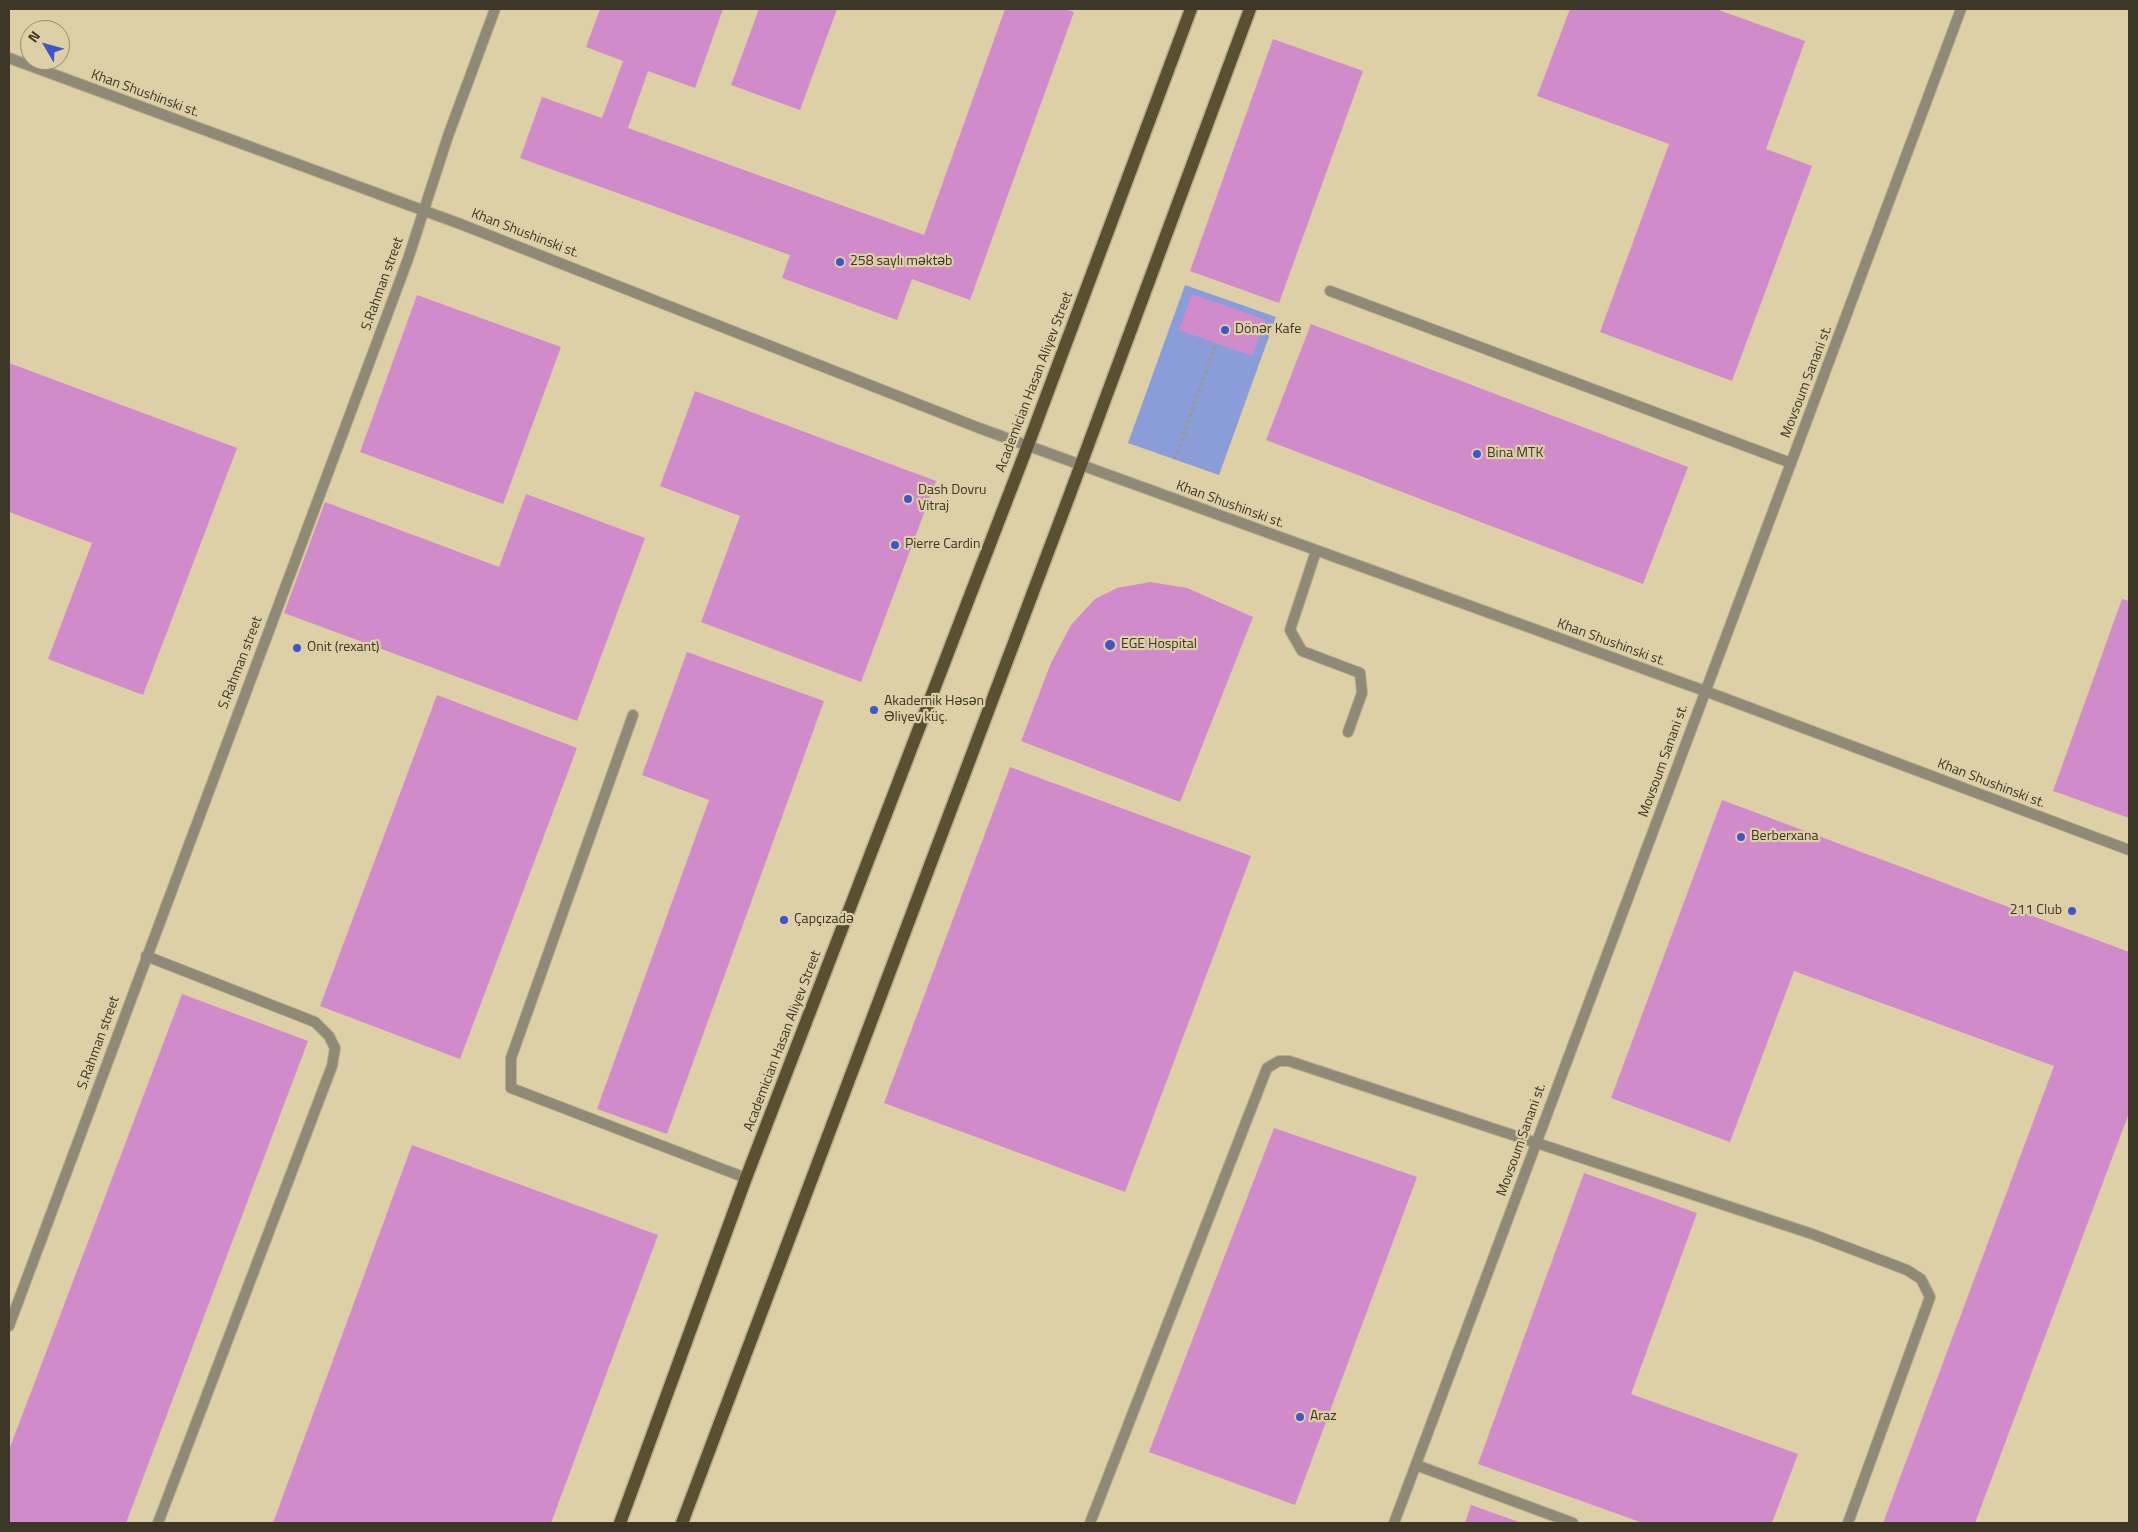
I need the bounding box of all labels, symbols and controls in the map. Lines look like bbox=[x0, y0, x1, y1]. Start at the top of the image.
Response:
north arrow bbox=[20, 20, 70, 70]
text: N bbox=[22, 26, 45, 46]
street label: Khan Shushinski st. bbox=[89, 67, 201, 121]
street label: Khan Shushinski st. bbox=[469, 206, 581, 262]
street label: S.Rahman street bbox=[358, 235, 408, 333]
place label: 258 saylı məktəb bbox=[850, 254, 952, 270]
marker: 258 saylı məktəb bbox=[834, 256, 846, 268]
street label: Academician Hasan Aliyev Street bbox=[993, 289, 1077, 475]
place label: Dönər Kafe bbox=[1235, 322, 1301, 338]
street label: Movsoum Sanani st. bbox=[1778, 323, 1836, 441]
marker: Dönər Kafe bbox=[1219, 324, 1231, 336]
place label: Bina MTK bbox=[1487, 446, 1543, 462]
marker: Bina MTK bbox=[1471, 448, 1483, 460]
street label: Khan Shushinski st. bbox=[1174, 478, 1286, 532]
place label: Dash Dovru Vitraj bbox=[918, 483, 986, 516]
marker: Dash Dovru Vitraj bbox=[902, 493, 914, 505]
place label: Pierre Cardin bbox=[905, 537, 980, 553]
marker: Pierre Cardin bbox=[889, 539, 901, 551]
street label: S.Rahman street bbox=[216, 614, 266, 712]
street label: Khan Shushinski st. bbox=[1555, 616, 1667, 670]
place label: EGE Hospital bbox=[1121, 637, 1197, 653]
marker: EGE Hospital bbox=[1103, 638, 1117, 652]
place label: Onit (rexant) bbox=[307, 640, 380, 656]
marker: Onit (rexant) bbox=[291, 642, 303, 654]
place label: Akademik Həsən Əliyev küç. bbox=[884, 694, 984, 726]
street label: Movsoum Sanani st. bbox=[1636, 702, 1692, 820]
marker: Akademik Həsən Əliyev küç. bbox=[868, 704, 880, 716]
street label: Khan Shushinski st. bbox=[1935, 756, 2047, 812]
place label: Berberxana bbox=[1751, 829, 1819, 845]
marker: Berberxana bbox=[1735, 831, 1747, 843]
place label: 211 Club bbox=[2010, 903, 2062, 919]
marker: 211 Club bbox=[2066, 905, 2078, 917]
place label: Çapçızadə bbox=[794, 912, 854, 928]
marker: Çapçızadə bbox=[778, 914, 790, 926]
street label: Academician Hasan Aliyev Street bbox=[741, 948, 825, 1134]
street label: S.Rahman street bbox=[74, 994, 124, 1092]
street label: Movsoum Sanani st. bbox=[1494, 1081, 1550, 1199]
place label: Araz bbox=[1310, 1409, 1337, 1425]
marker: Araz bbox=[1294, 1411, 1306, 1423]

